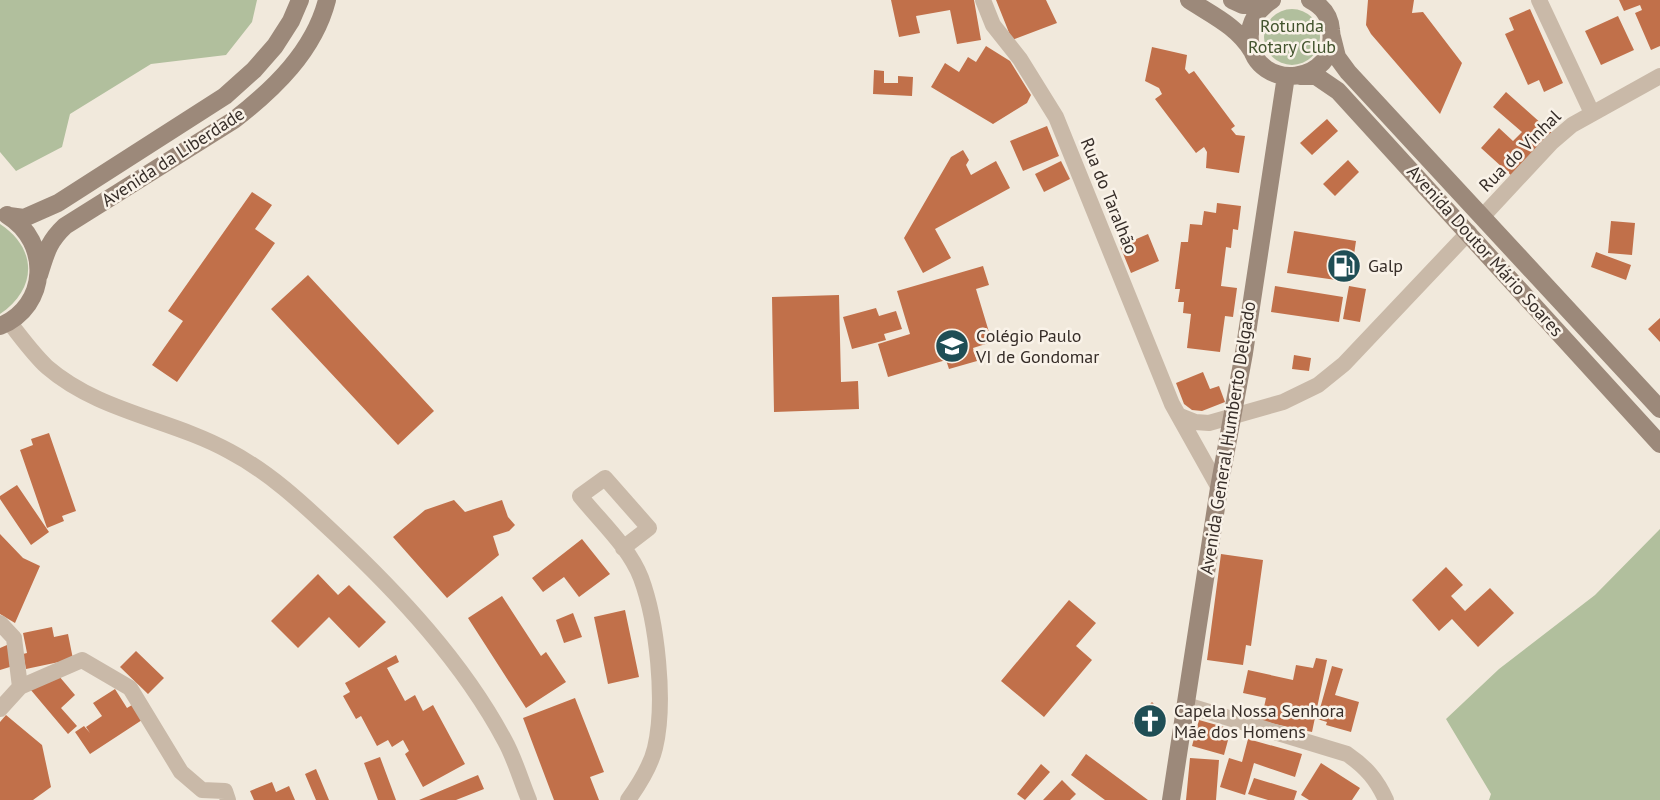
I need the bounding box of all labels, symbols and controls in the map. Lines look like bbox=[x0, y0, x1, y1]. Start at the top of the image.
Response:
park label: Rotunda Rotary Club bbox=[1248, 14, 1336, 58]
street label: Avenida da Liberdade bbox=[97, 102, 248, 211]
street label: Rua do Vinhal bbox=[1474, 104, 1566, 196]
street label: Rua do Taralhão bbox=[1076, 134, 1143, 257]
street label: Avenida Doutor Mário Soares bbox=[1402, 160, 1568, 341]
fuel station icon: Galp bbox=[1325, 247, 1363, 285]
place label: Galp bbox=[1368, 254, 1403, 277]
street label: Avenida General Humberto Delgado bbox=[1195, 300, 1260, 576]
place label: Colégio Paulo VI de Gondomar bbox=[975, 324, 1099, 368]
school or university icon: Colégio Paulo VI de Gondomar bbox=[933, 327, 971, 365]
place label: Capela Nossa Senhora Mãe dos Homens bbox=[1174, 699, 1345, 743]
church icon: Capela Nossa Senhora Mãe dos Homens bbox=[1131, 702, 1169, 740]

